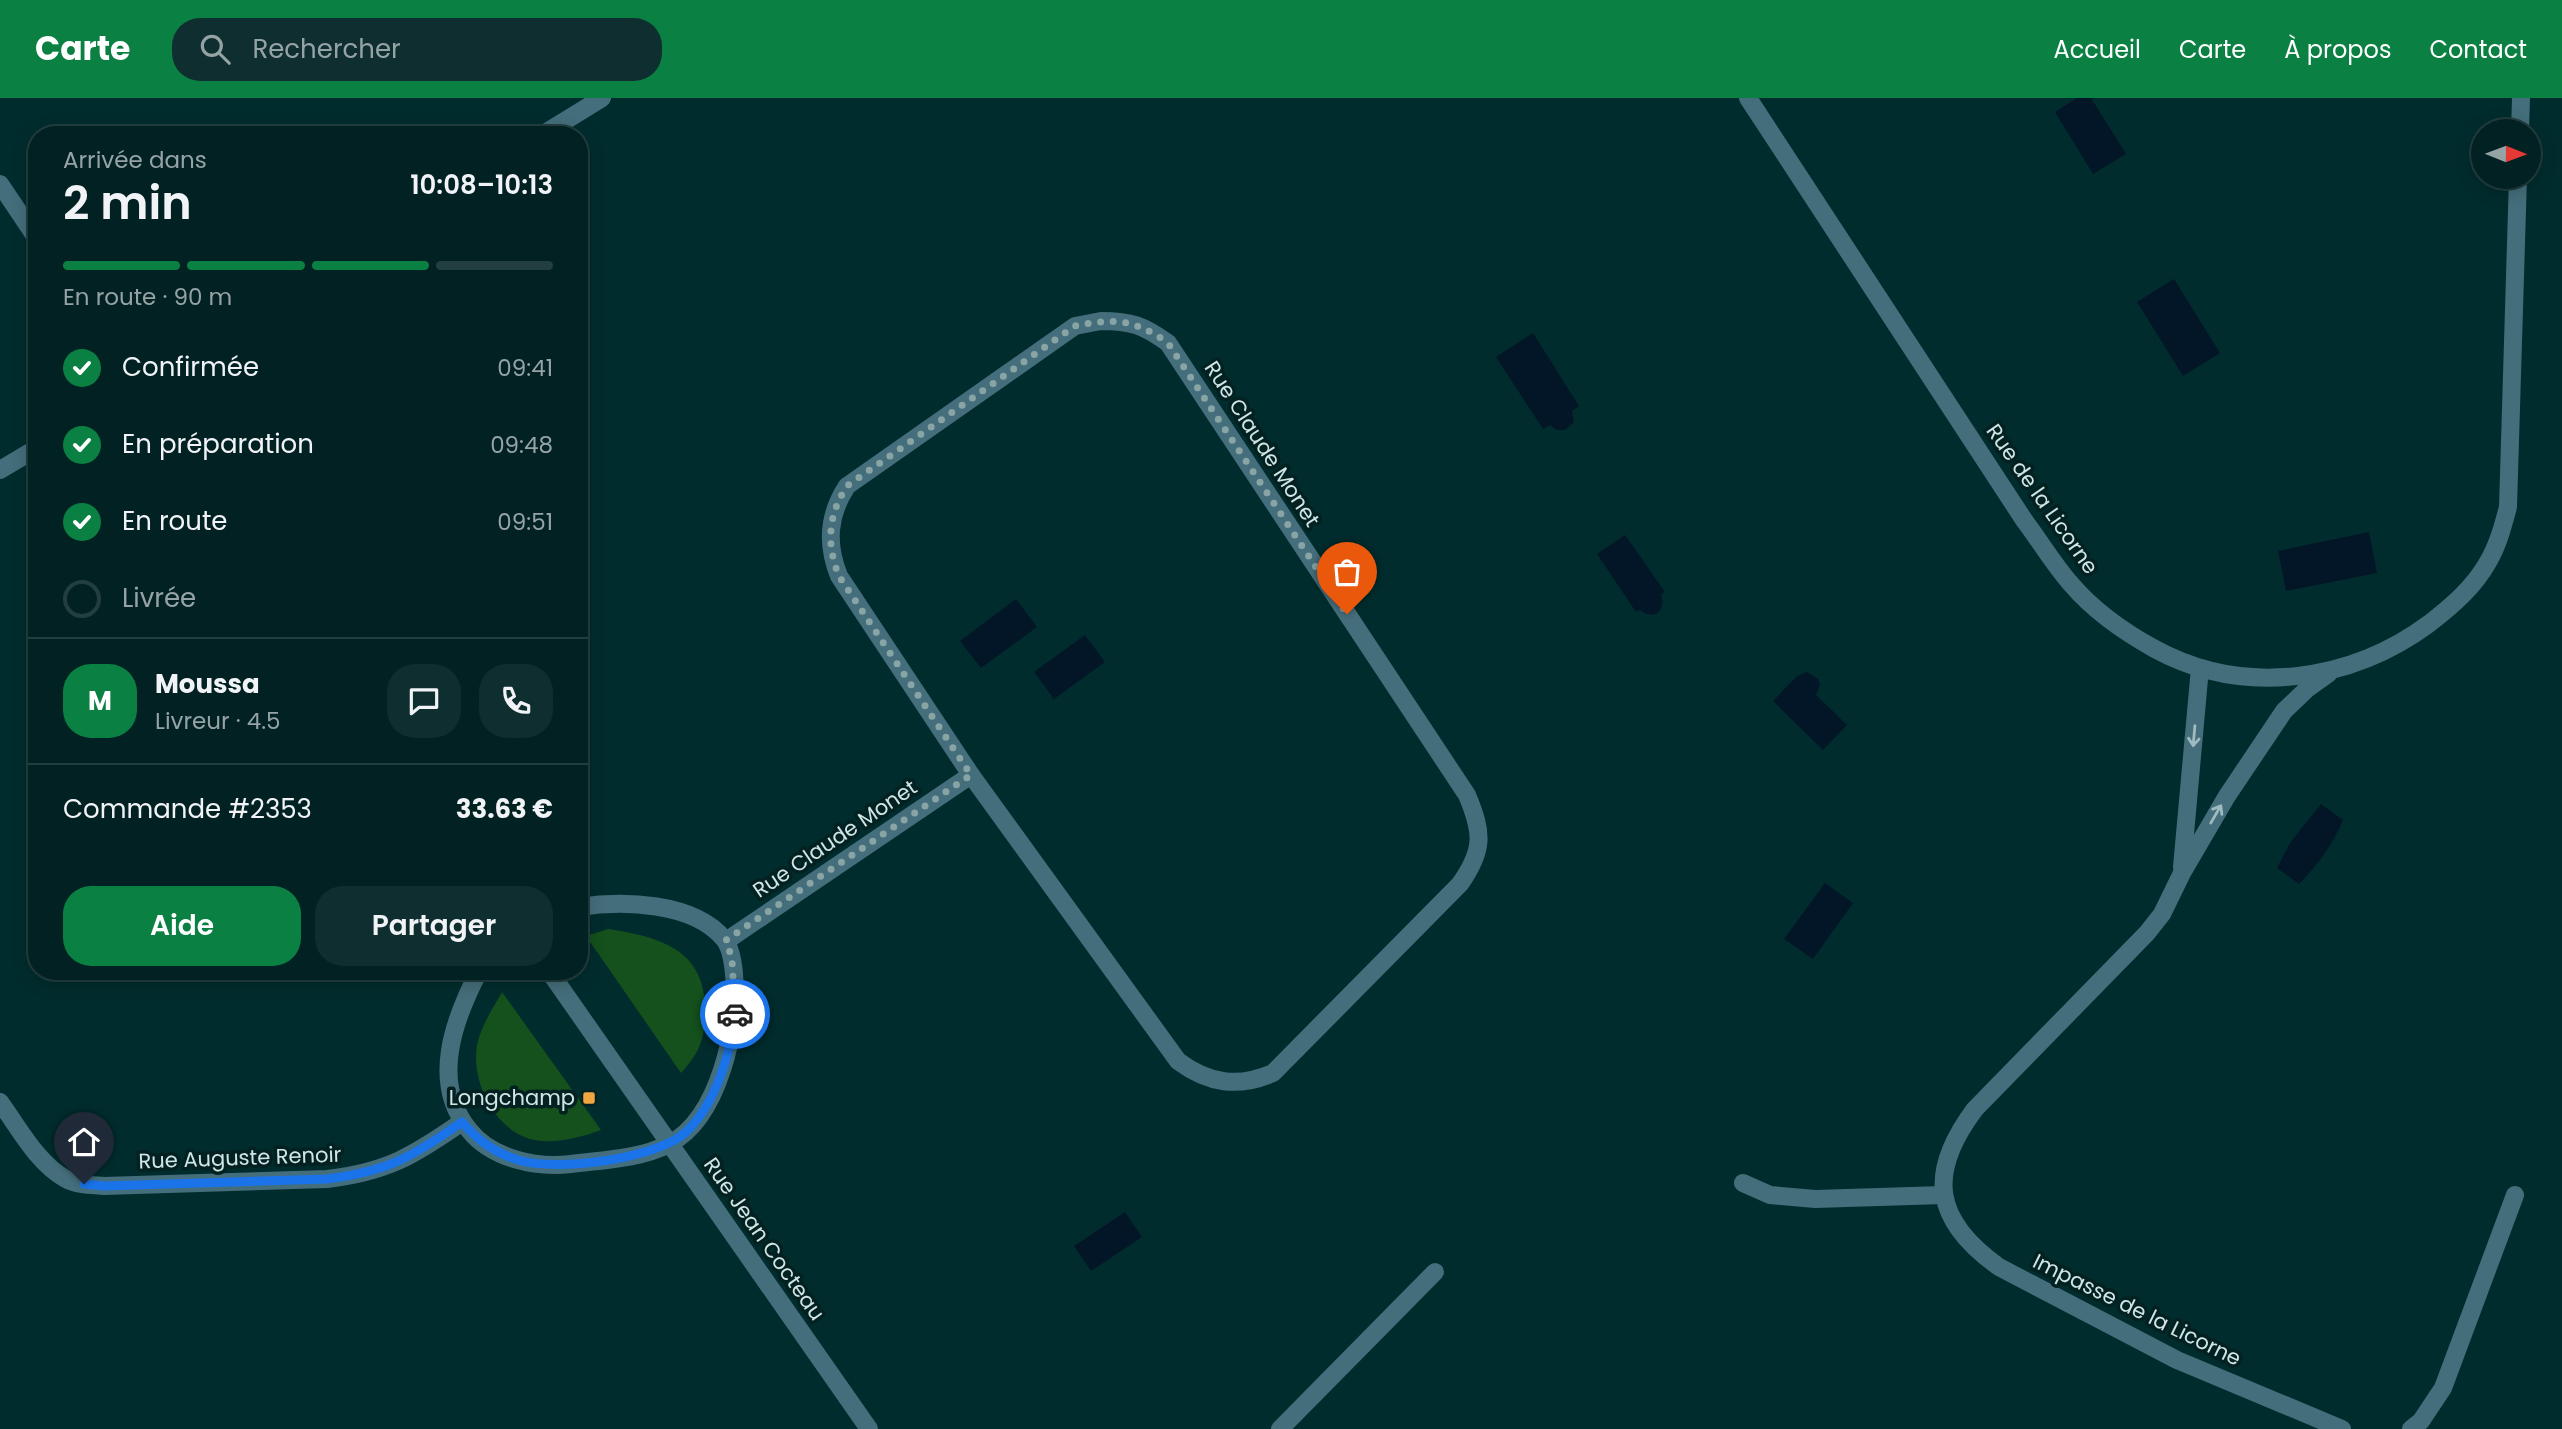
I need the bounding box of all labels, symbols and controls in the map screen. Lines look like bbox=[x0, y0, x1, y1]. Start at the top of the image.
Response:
search box bbox=[172, 18, 662, 81]
text: Carte bbox=[35, 25, 130, 72]
icon: search bbox=[196, 30, 234, 68]
text: Rechercher bbox=[252, 31, 401, 67]
text: Accueil bbox=[2054, 33, 2141, 66]
text: Carte bbox=[2179, 33, 2246, 66]
text: À propos bbox=[2284, 33, 2391, 66]
text: Contact bbox=[2429, 33, 2527, 66]
north arrow bbox=[2471, 119, 2541, 189]
map controls bbox=[2471, 119, 2541, 189]
text: Arrivée dans bbox=[63, 144, 207, 176]
text: 10:08–10:13 bbox=[410, 167, 553, 203]
text: 2 min bbox=[63, 171, 192, 235]
text: En route · 90 m bbox=[63, 281, 232, 313]
icon: check bbox=[63, 349, 101, 387]
text: Confirmée bbox=[122, 349, 259, 385]
text: 09:41 bbox=[497, 352, 553, 384]
street label: Rue Claude Monet bbox=[1198, 355, 1327, 532]
street label: Rue de la Licorne bbox=[1980, 418, 2105, 580]
icon: check bbox=[63, 426, 101, 464]
text: En préparation bbox=[122, 426, 314, 462]
text: 09:48 bbox=[490, 429, 553, 461]
icon: check bbox=[63, 503, 101, 541]
text: En route bbox=[122, 503, 227, 539]
text: 09:51 bbox=[497, 506, 553, 538]
pin bbox=[1317, 542, 1377, 614]
icon: bag bbox=[1328, 553, 1366, 591]
text: Livrée bbox=[122, 580, 196, 616]
button: chat bbox=[387, 664, 461, 738]
button: phone bbox=[479, 664, 553, 738]
text: Moussa bbox=[155, 666, 260, 702]
text: M bbox=[88, 683, 112, 719]
text: Livreur · 4.5 bbox=[155, 705, 281, 737]
one-way arrow bbox=[2187, 724, 2200, 747]
street label: Rue Claude Monet bbox=[747, 773, 923, 904]
text: Commande #2353 bbox=[63, 791, 312, 827]
text: 33.63 € bbox=[456, 791, 553, 827]
one-way arrow bbox=[2210, 805, 2224, 825]
button: Aide bbox=[63, 886, 301, 966]
button: Partager bbox=[315, 886, 553, 966]
courier bbox=[700, 979, 770, 1049]
icon: car bbox=[716, 995, 754, 1033]
place label: Longchamp bbox=[449, 1083, 575, 1112]
marker: Longchamp bbox=[581, 1090, 597, 1106]
pin bbox=[54, 1112, 114, 1184]
icon: home bbox=[65, 1123, 103, 1161]
street label: Rue Auguste Renoir bbox=[138, 1139, 342, 1176]
street label: Rue Jean Cocteau bbox=[697, 1151, 832, 1326]
street label: Impasse de la Licorne bbox=[2028, 1246, 2246, 1373]

